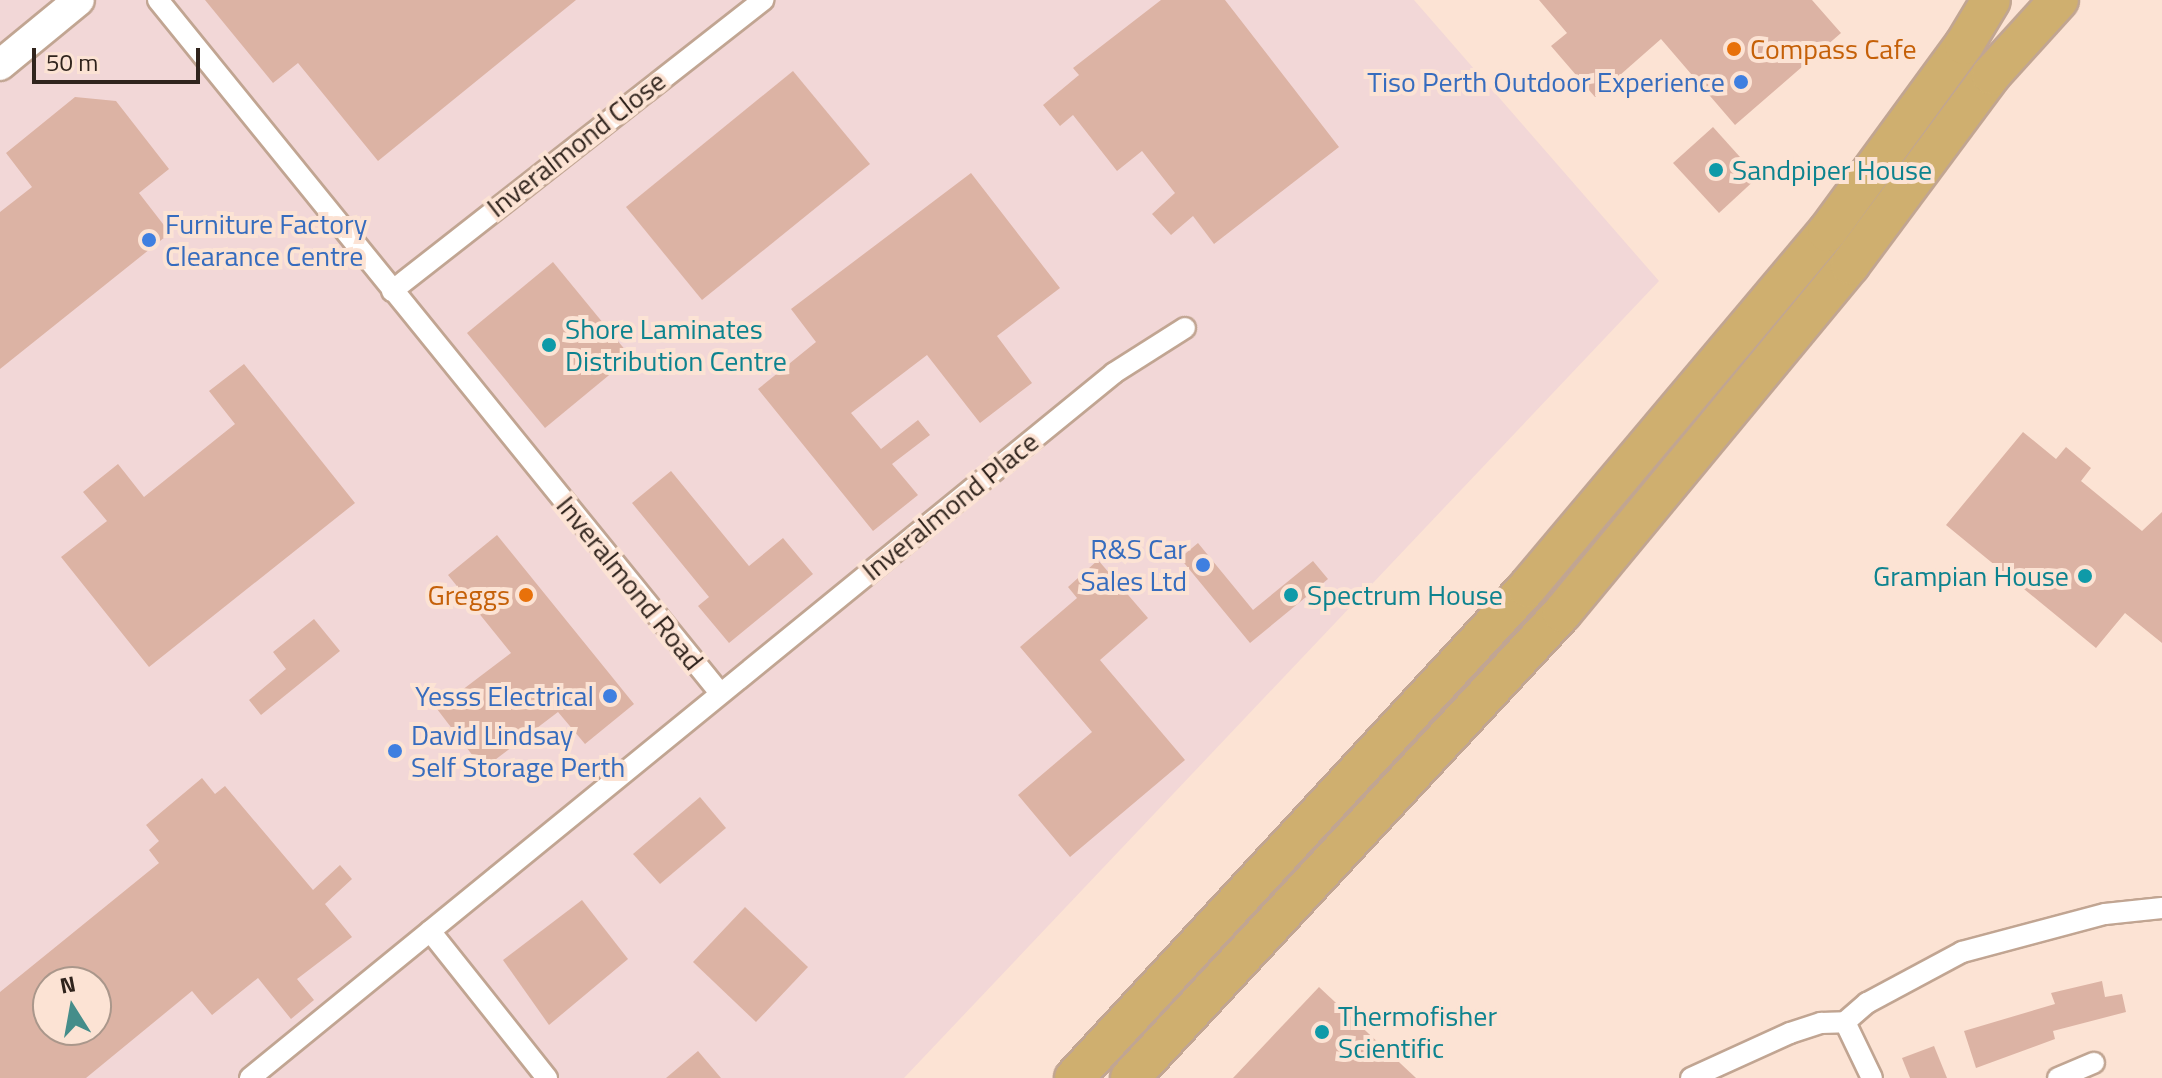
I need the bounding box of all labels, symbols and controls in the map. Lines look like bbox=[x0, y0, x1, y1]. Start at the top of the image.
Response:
scale bar bbox=[36, 32, 204, 82]
place label: Compass Cafe bbox=[1750, 32, 1917, 66]
marker: Compass Cafe bbox=[1725, 40, 1743, 58]
text: 50 m bbox=[46, 44, 98, 80]
street label: Inveralmond Close bbox=[480, 64, 672, 224]
place label: Tiso Perth Outdoor Experience bbox=[1367, 65, 1725, 99]
marker: Tiso Perth Outdoor Experience bbox=[1732, 73, 1750, 91]
place label: Sandpiper House bbox=[1732, 153, 1932, 187]
marker: Sandpiper House bbox=[1707, 161, 1725, 179]
place label: Furniture Factory Clearance Centre bbox=[165, 207, 367, 273]
marker: Furniture Factory Clearance Centre bbox=[140, 231, 158, 249]
place label: Shore Laminates Distribution Centre bbox=[565, 312, 787, 378]
marker: Shore Laminates Distribution Centre bbox=[540, 336, 558, 354]
street label: Inveralmond Place bbox=[855, 425, 1045, 587]
street label: Inveralmond Road bbox=[550, 489, 710, 677]
place label: R&S Car Sales Ltd bbox=[1080, 532, 1187, 598]
marker: R&S Car Sales Ltd bbox=[1194, 556, 1212, 574]
place label: Grampian House bbox=[1873, 559, 2069, 593]
marker: Grampian House bbox=[2076, 567, 2094, 585]
place label: Greggs bbox=[427, 578, 510, 612]
place label: Spectrum House bbox=[1307, 578, 1503, 612]
marker: Greggs bbox=[517, 586, 535, 604]
marker: Spectrum House bbox=[1282, 586, 1300, 604]
place label: Yesss Electrical bbox=[415, 679, 594, 713]
marker: Yesss Electrical bbox=[601, 687, 619, 705]
place label: David Lindsay Self Storage Perth bbox=[411, 718, 625, 784]
marker: David Lindsay Self Storage Perth bbox=[386, 742, 404, 760]
north arrow bbox=[32, 966, 112, 1046]
text: N bbox=[57, 966, 79, 1003]
place label: Thermofisher Scientific bbox=[1338, 999, 1497, 1065]
marker: Thermofisher Scientific bbox=[1313, 1023, 1331, 1041]

